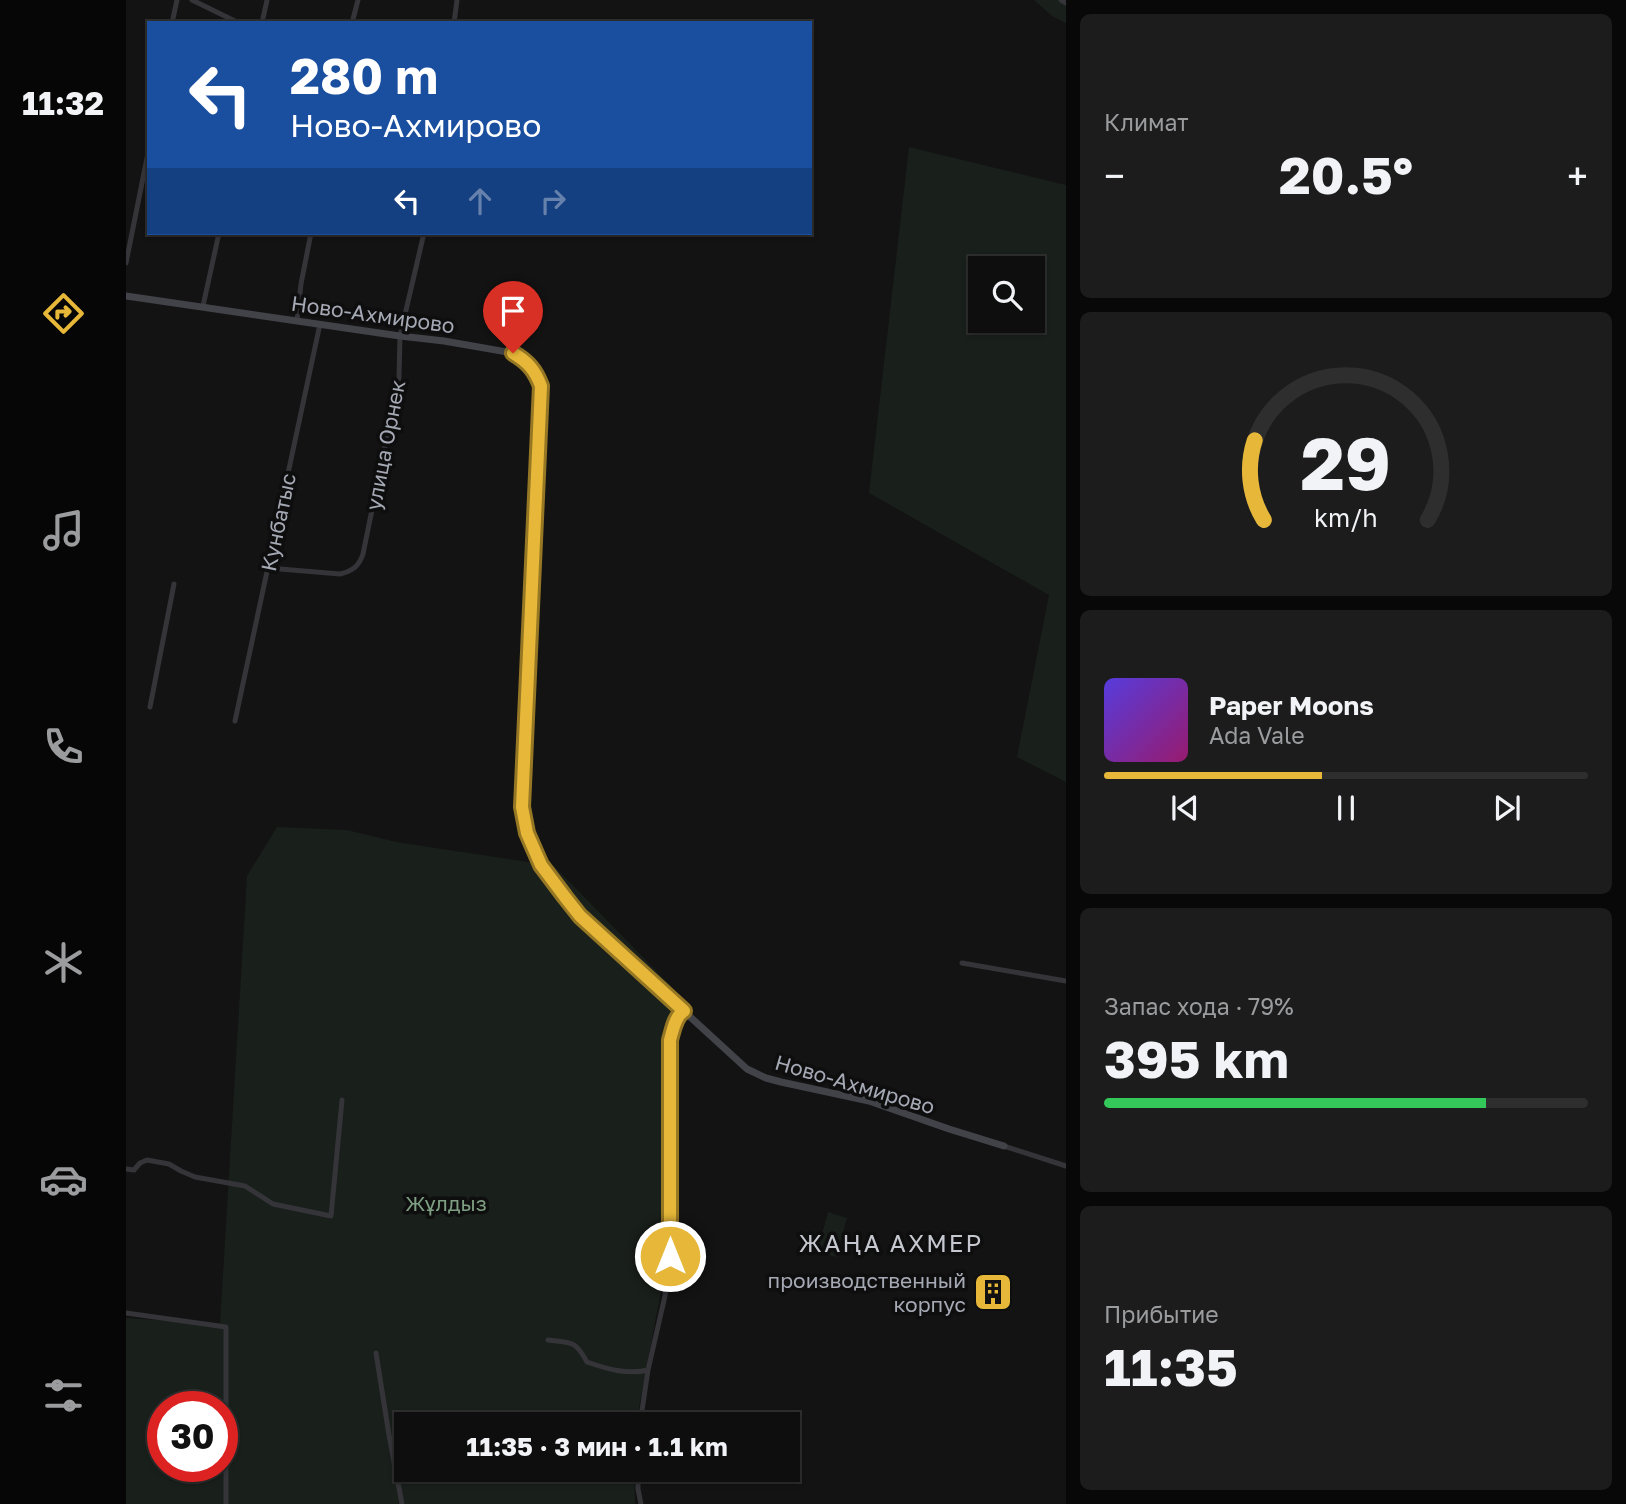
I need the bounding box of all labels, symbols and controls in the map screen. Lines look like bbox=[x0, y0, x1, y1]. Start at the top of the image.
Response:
text: 280 m bbox=[290, 46, 438, 105]
icon: left bbox=[175, 49, 266, 140]
text: 11:32 bbox=[22, 84, 104, 122]
text: Ново-Ахмирово bbox=[290, 106, 541, 144]
text: Климат bbox=[1104, 108, 1189, 136]
text: 20.5° bbox=[1279, 143, 1413, 205]
text: − bbox=[1104, 153, 1125, 198]
text: + bbox=[1567, 153, 1588, 198]
icon: left bbox=[388, 182, 426, 220]
icon: ahead bbox=[461, 182, 499, 220]
icon: right bbox=[534, 182, 572, 220]
map controls bbox=[968, 256, 1045, 333]
button: search bbox=[968, 256, 1045, 333]
pin bbox=[483, 281, 543, 353]
icon: directions bbox=[39, 289, 88, 338]
street label: Ново-Ахмирово bbox=[290, 290, 456, 338]
icon: arrive bbox=[494, 292, 532, 330]
street label: улица Орнек bbox=[360, 378, 410, 512]
text: 29 bbox=[1301, 419, 1391, 506]
street label: Кунбатыс bbox=[255, 471, 301, 573]
text: km/h bbox=[1314, 502, 1378, 533]
icon: music bbox=[39, 506, 88, 555]
text: Paper Moons bbox=[1209, 690, 1374, 721]
text: Ada Vale bbox=[1209, 721, 1305, 749]
icon: phone bbox=[39, 722, 88, 771]
icon: previous bbox=[1166, 789, 1204, 827]
icon: pause bbox=[1327, 789, 1365, 827]
icon: next bbox=[1488, 789, 1526, 827]
icon: climate bbox=[39, 938, 88, 987]
text: Запас хода · 79% bbox=[1104, 992, 1294, 1020]
text: 395 km bbox=[1104, 1027, 1289, 1089]
street label: Ново-Ахмирово bbox=[772, 1049, 938, 1119]
icon: car bbox=[39, 1155, 88, 1204]
park label: Жұлдыз bbox=[405, 1190, 487, 1216]
position arrow bbox=[633, 1219, 707, 1293]
district label: ЖАҢА АХМЕР bbox=[799, 1228, 983, 1257]
place label: производственный корпус bbox=[768, 1267, 966, 1317]
building icon: производственный корпус bbox=[972, 1271, 1014, 1313]
text: Прибытие bbox=[1104, 1300, 1219, 1328]
text: 11:35 bbox=[1104, 1335, 1238, 1397]
icon: filters bbox=[39, 1371, 88, 1420]
speed limit sign: 30 bbox=[147, 1391, 238, 1482]
text: 11:35 · 3 мин · 1.1 km bbox=[466, 1431, 728, 1462]

